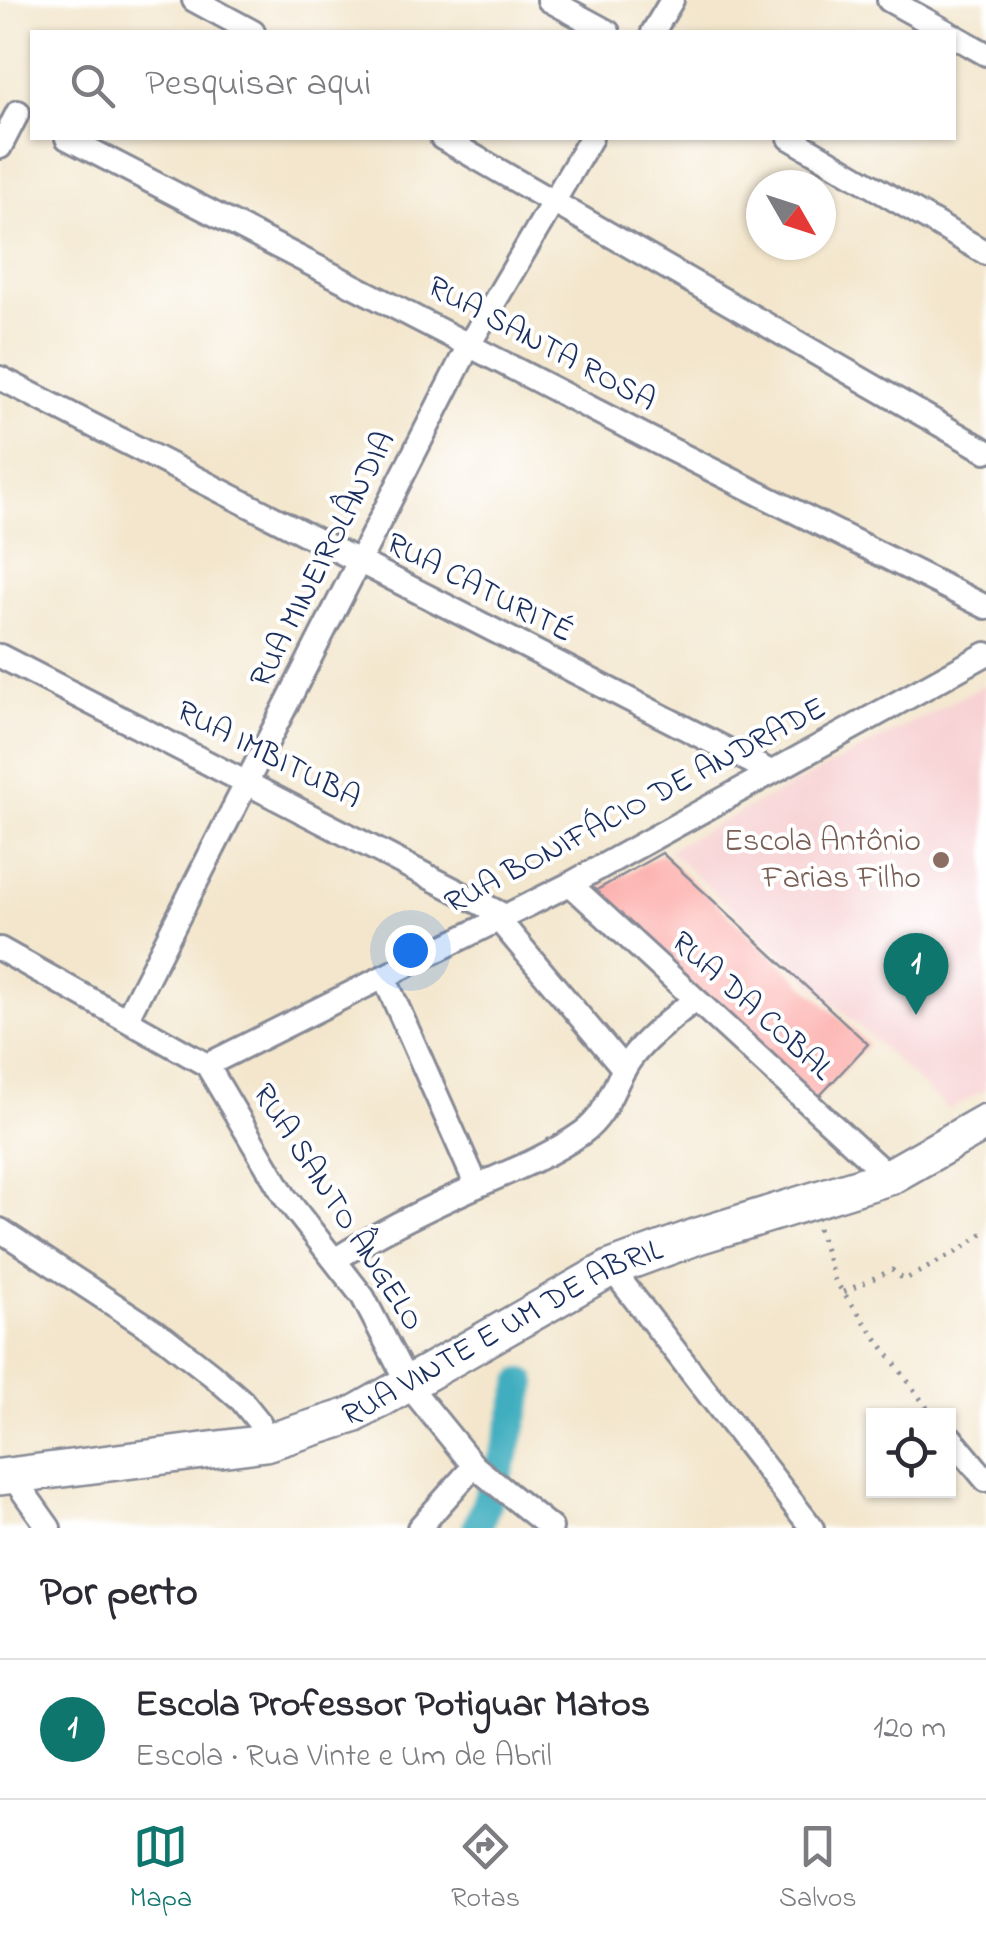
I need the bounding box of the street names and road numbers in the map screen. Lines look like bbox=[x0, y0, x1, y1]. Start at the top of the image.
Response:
street label: RUA SANTA ROSA bbox=[418, 265, 664, 425]
street label: RUA MINEIROLÂNDIA bbox=[238, 423, 409, 696]
street label: RUA CATURITÉ bbox=[377, 522, 581, 656]
street label: RUA BONIFÁCIO DE ANDRADE bbox=[437, 686, 835, 928]
street label: RUA IMBITUBA bbox=[168, 689, 368, 823]
street label: RUA DA COBAL bbox=[659, 921, 843, 1093]
street label: RUA SANTO ÂNGELO bbox=[239, 1074, 436, 1341]
street label: RUA VINTE E UM DE ABRIL bbox=[337, 1227, 670, 1440]

